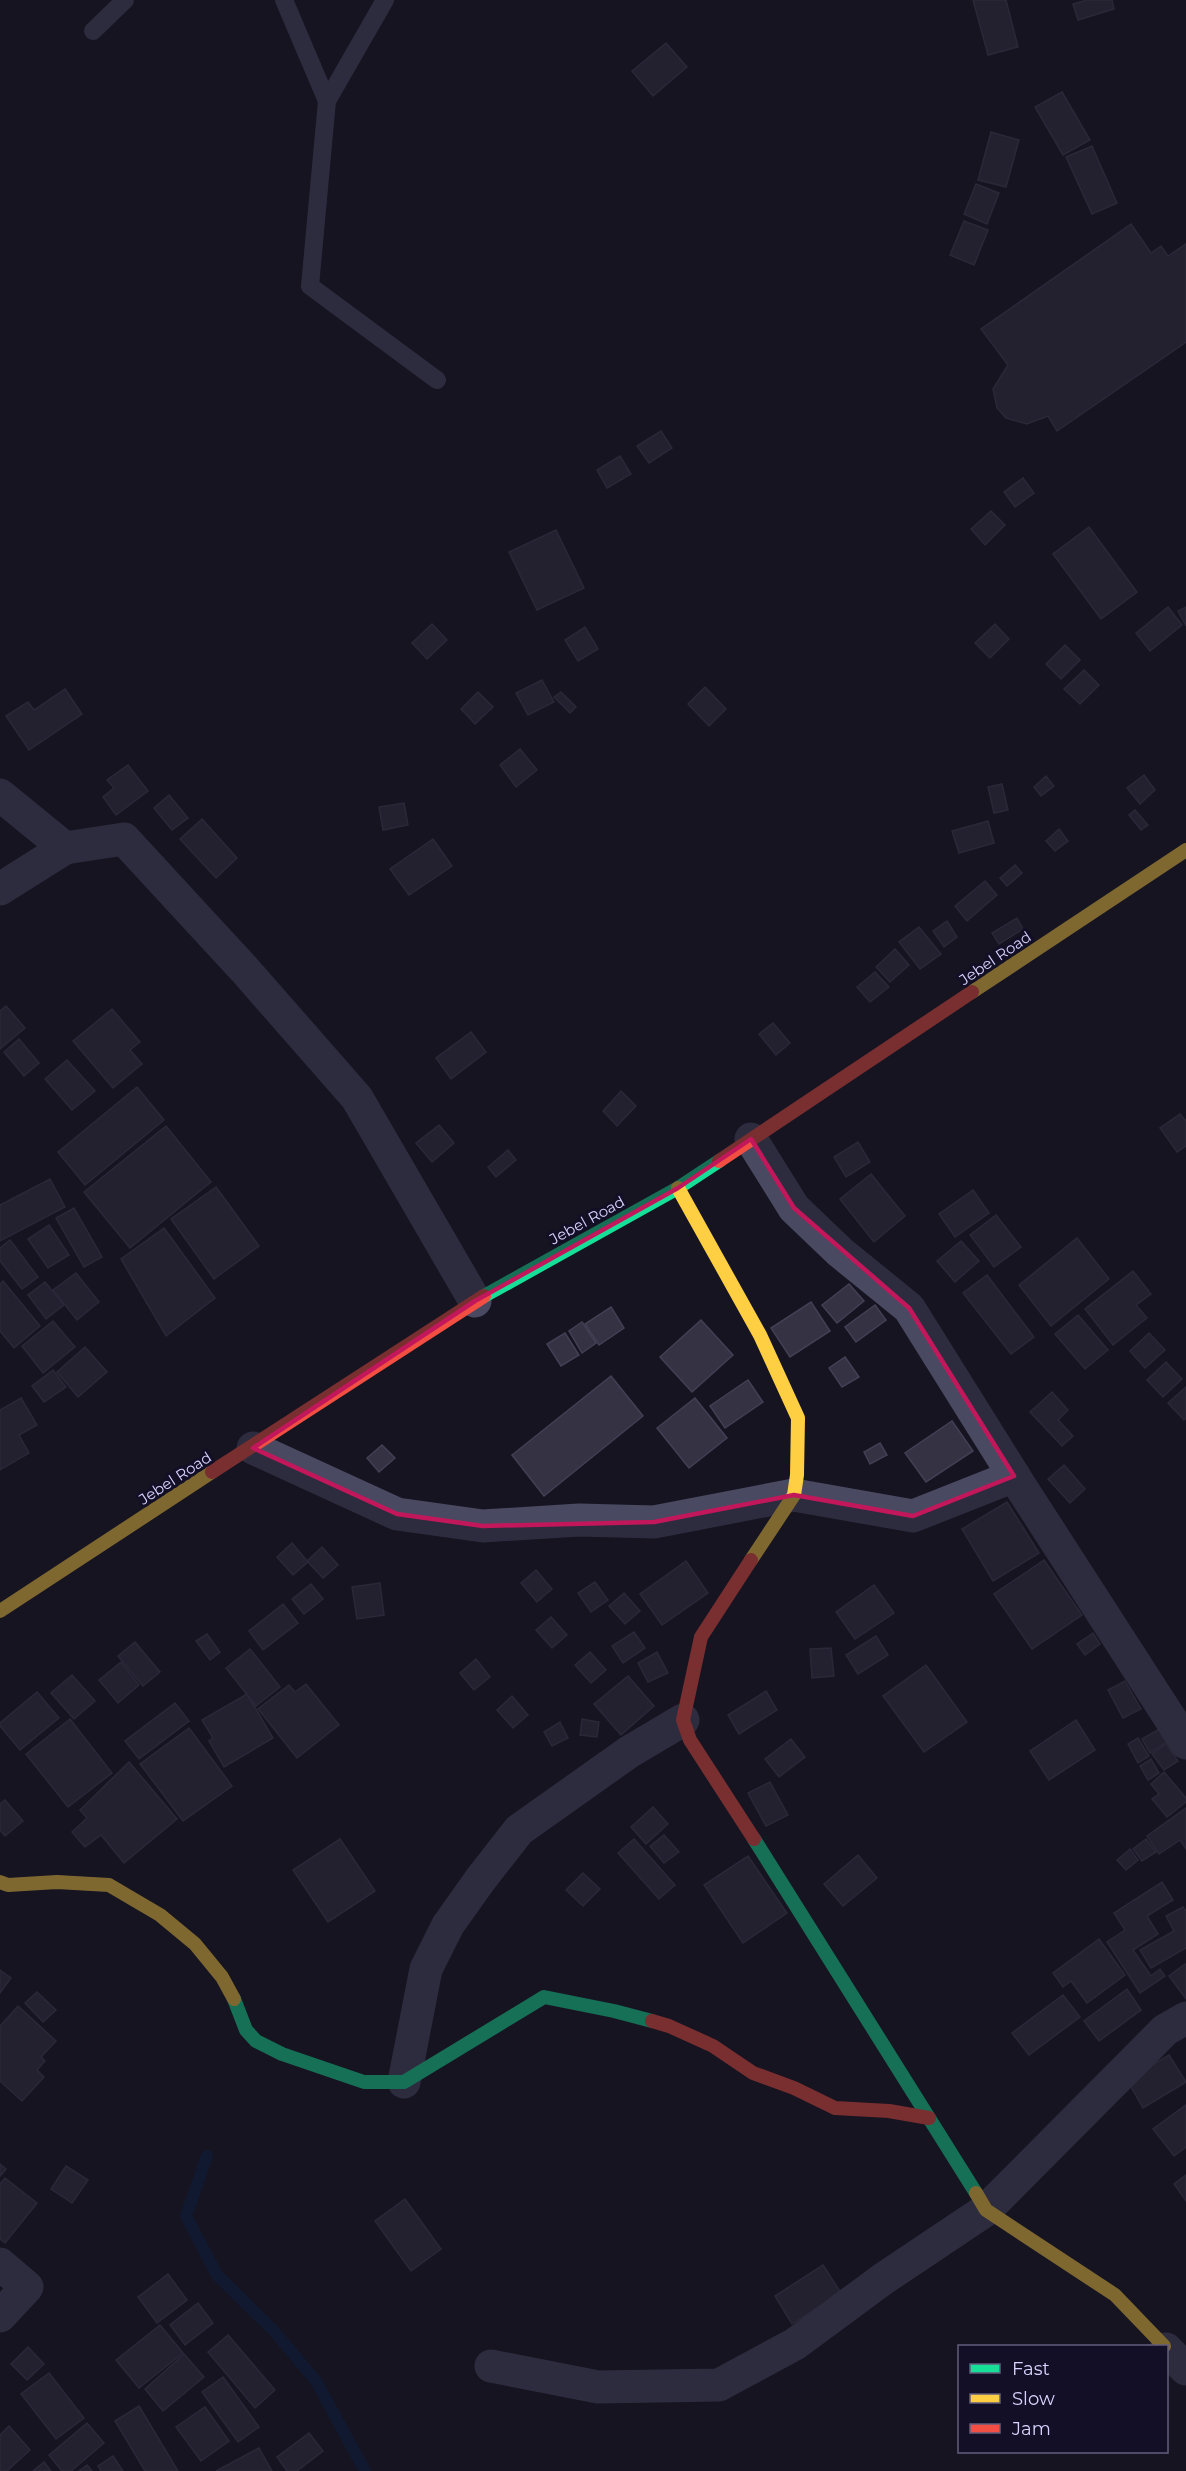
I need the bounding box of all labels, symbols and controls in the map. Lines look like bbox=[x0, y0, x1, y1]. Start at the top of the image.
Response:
street label: Jebel Road bbox=[954, 927, 1035, 990]
street label: Jebel Road bbox=[545, 1192, 628, 1249]
street label: Jebel Road bbox=[134, 1447, 215, 1509]
legend bbox=[958, 2345, 1168, 2453]
text: Fast bbox=[1012, 2358, 1050, 2380]
text: Slow bbox=[1012, 2388, 1055, 2410]
text: Jam bbox=[1011, 2418, 1051, 2440]

